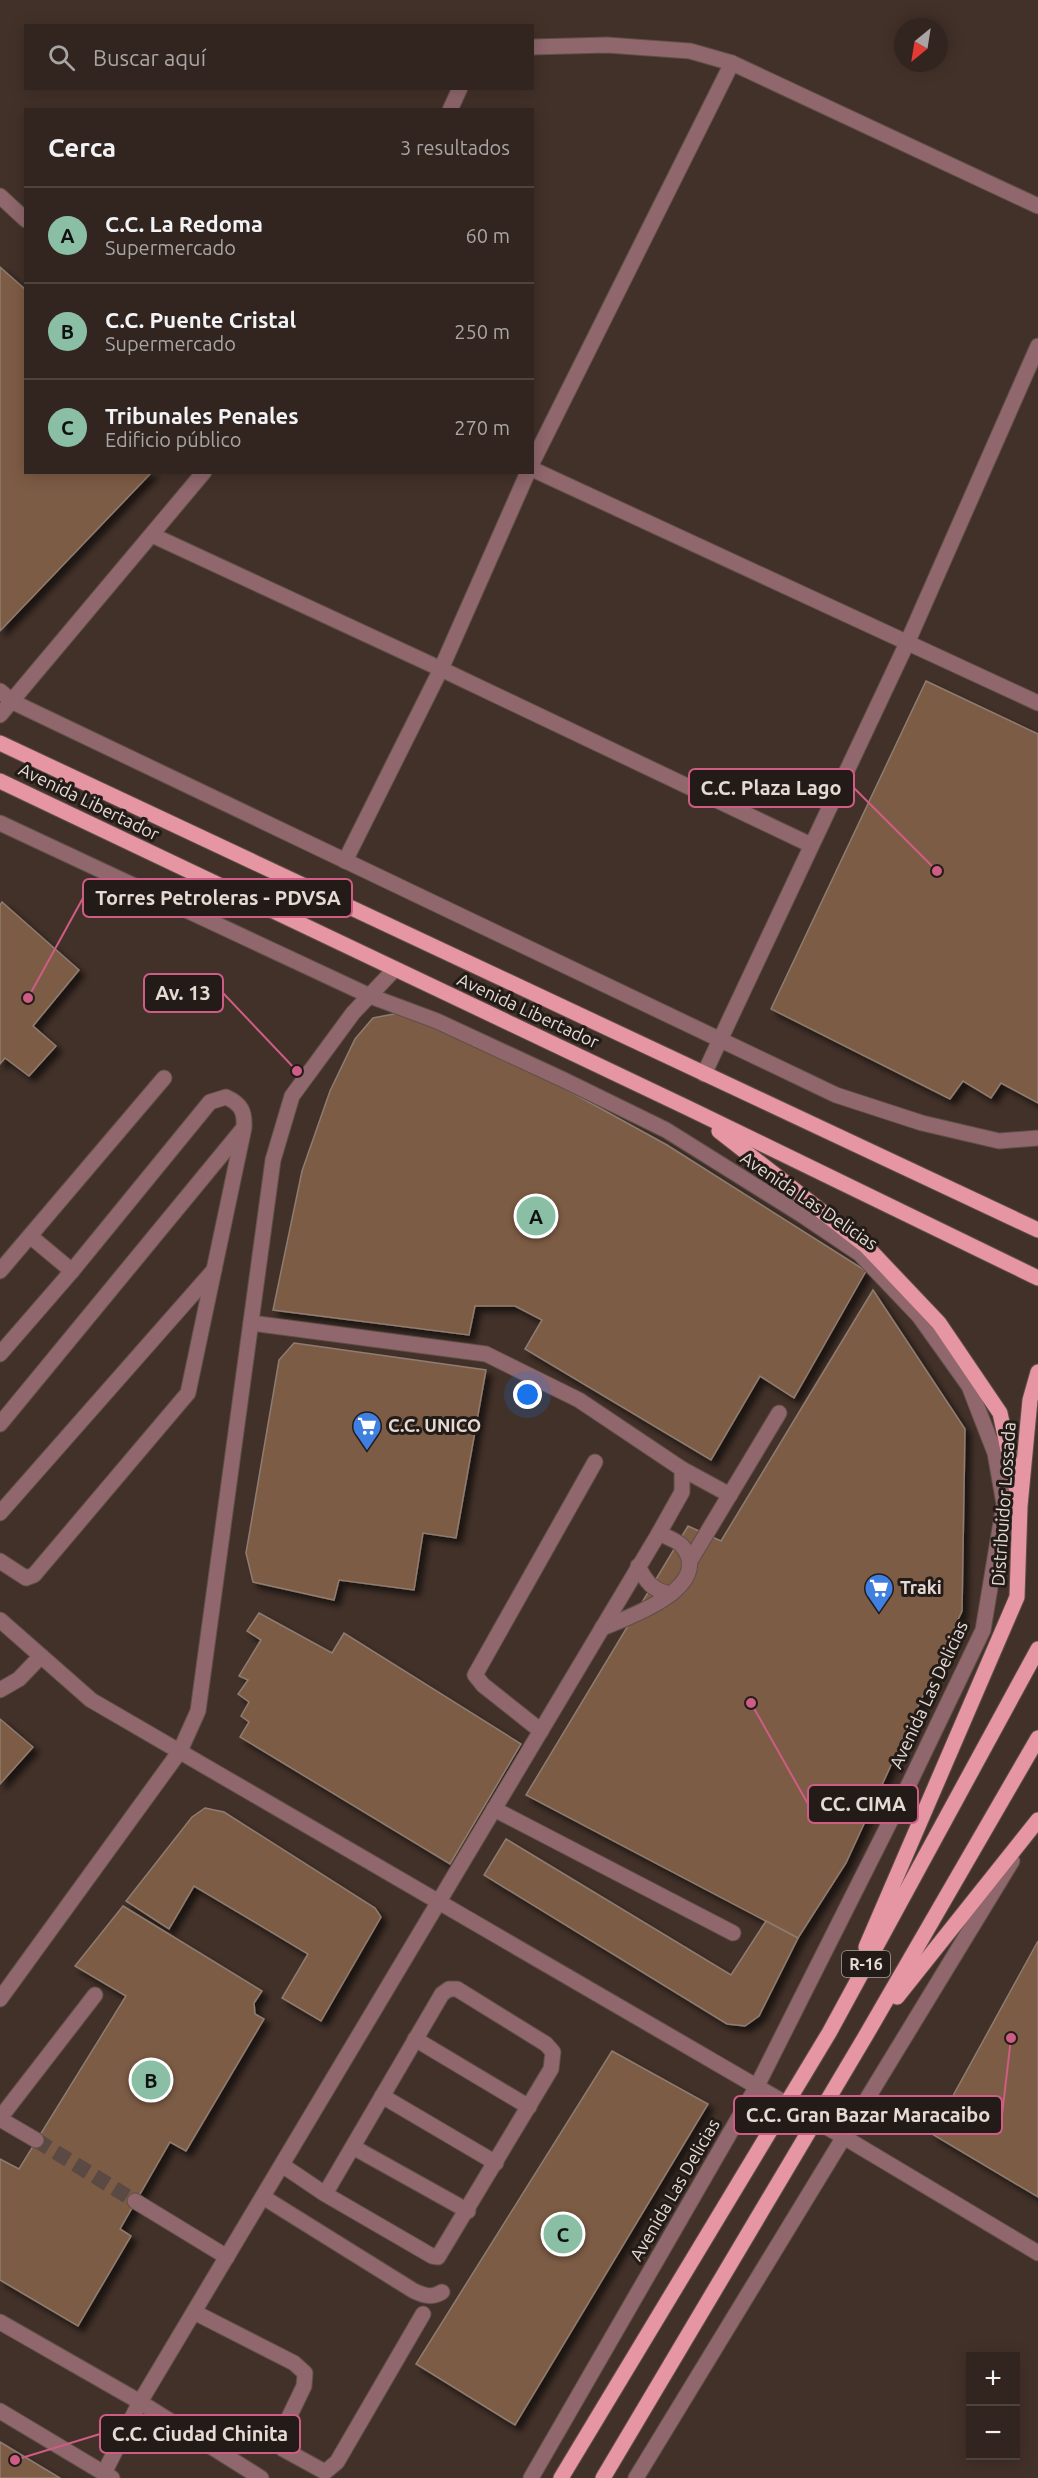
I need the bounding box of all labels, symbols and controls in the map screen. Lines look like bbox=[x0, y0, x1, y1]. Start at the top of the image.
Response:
north arrow bbox=[894, 18, 948, 72]
search box bbox=[24, 24, 534, 90]
icon: search bbox=[45, 41, 78, 74]
text: Buscar aquí bbox=[93, 45, 206, 70]
text: Cerca bbox=[48, 133, 116, 162]
text: 3 resultados bbox=[400, 136, 510, 159]
text: C.C. La Redoma bbox=[105, 211, 263, 236]
text: A bbox=[60, 224, 75, 247]
text: 60 m bbox=[466, 224, 510, 247]
text: Supermercado bbox=[105, 236, 236, 259]
text: C.C. Puente Cristal bbox=[105, 307, 296, 332]
text: B bbox=[61, 320, 74, 343]
text: 250 m bbox=[454, 320, 510, 343]
text: Supermercado bbox=[105, 332, 236, 355]
text: Tribunales Penales bbox=[105, 403, 299, 428]
text: C bbox=[61, 416, 74, 439]
text: 270 m bbox=[454, 416, 510, 439]
text: Edificio público bbox=[105, 428, 241, 451]
street label: Avenida Libertador bbox=[16, 758, 163, 844]
callout: C.C. Plaza Lago bbox=[689, 769, 854, 807]
text: C.C. Plaza Lago bbox=[700, 776, 842, 799]
callout: Torres Petroleras - PDVSA bbox=[83, 879, 352, 917]
text: Torres Petroleras - PDVSA bbox=[95, 886, 341, 909]
street label: Avenida Libertador bbox=[455, 969, 602, 1052]
callout: Av. 13 bbox=[144, 974, 223, 1012]
text: Av. 13 bbox=[155, 981, 211, 1004]
street label: Avenida Las Delicias bbox=[737, 1147, 882, 1253]
pin: A bbox=[516, 1194, 556, 1238]
your location bbox=[513, 1380, 542, 1409]
supermarket icon: C.C. UNICO bbox=[351, 1410, 383, 1452]
place label: C.C. UNICO bbox=[388, 1415, 481, 1435]
street label: Distribuidor Lossada bbox=[987, 1421, 1019, 1587]
supermarket icon: Traki bbox=[863, 1572, 895, 1614]
place label: Traki bbox=[900, 1577, 942, 1597]
street label: Avenida Las Delicias bbox=[885, 1617, 971, 1772]
callout: CC. CIMA bbox=[808, 1785, 918, 1823]
text: CC. CIMA bbox=[820, 1792, 906, 1815]
road number: R-16 bbox=[842, 1951, 890, 1977]
pin: B bbox=[132, 2058, 170, 2102]
callout: C.C. Gran Bazar Maracaibo bbox=[734, 2096, 1002, 2134]
text: C.C. Gran Bazar Maracaibo bbox=[746, 2103, 990, 2126]
street label: Avenida Las Delicias bbox=[625, 2115, 723, 2264]
pin: C bbox=[544, 2212, 582, 2256]
map controls bbox=[966, 2352, 1020, 2460]
button: + bbox=[966, 2352, 1020, 2406]
button: − bbox=[966, 2406, 1020, 2460]
callout: C.C. Ciudad Chinita bbox=[100, 2415, 300, 2453]
text: C.C. Ciudad Chinita bbox=[112, 2422, 288, 2445]

